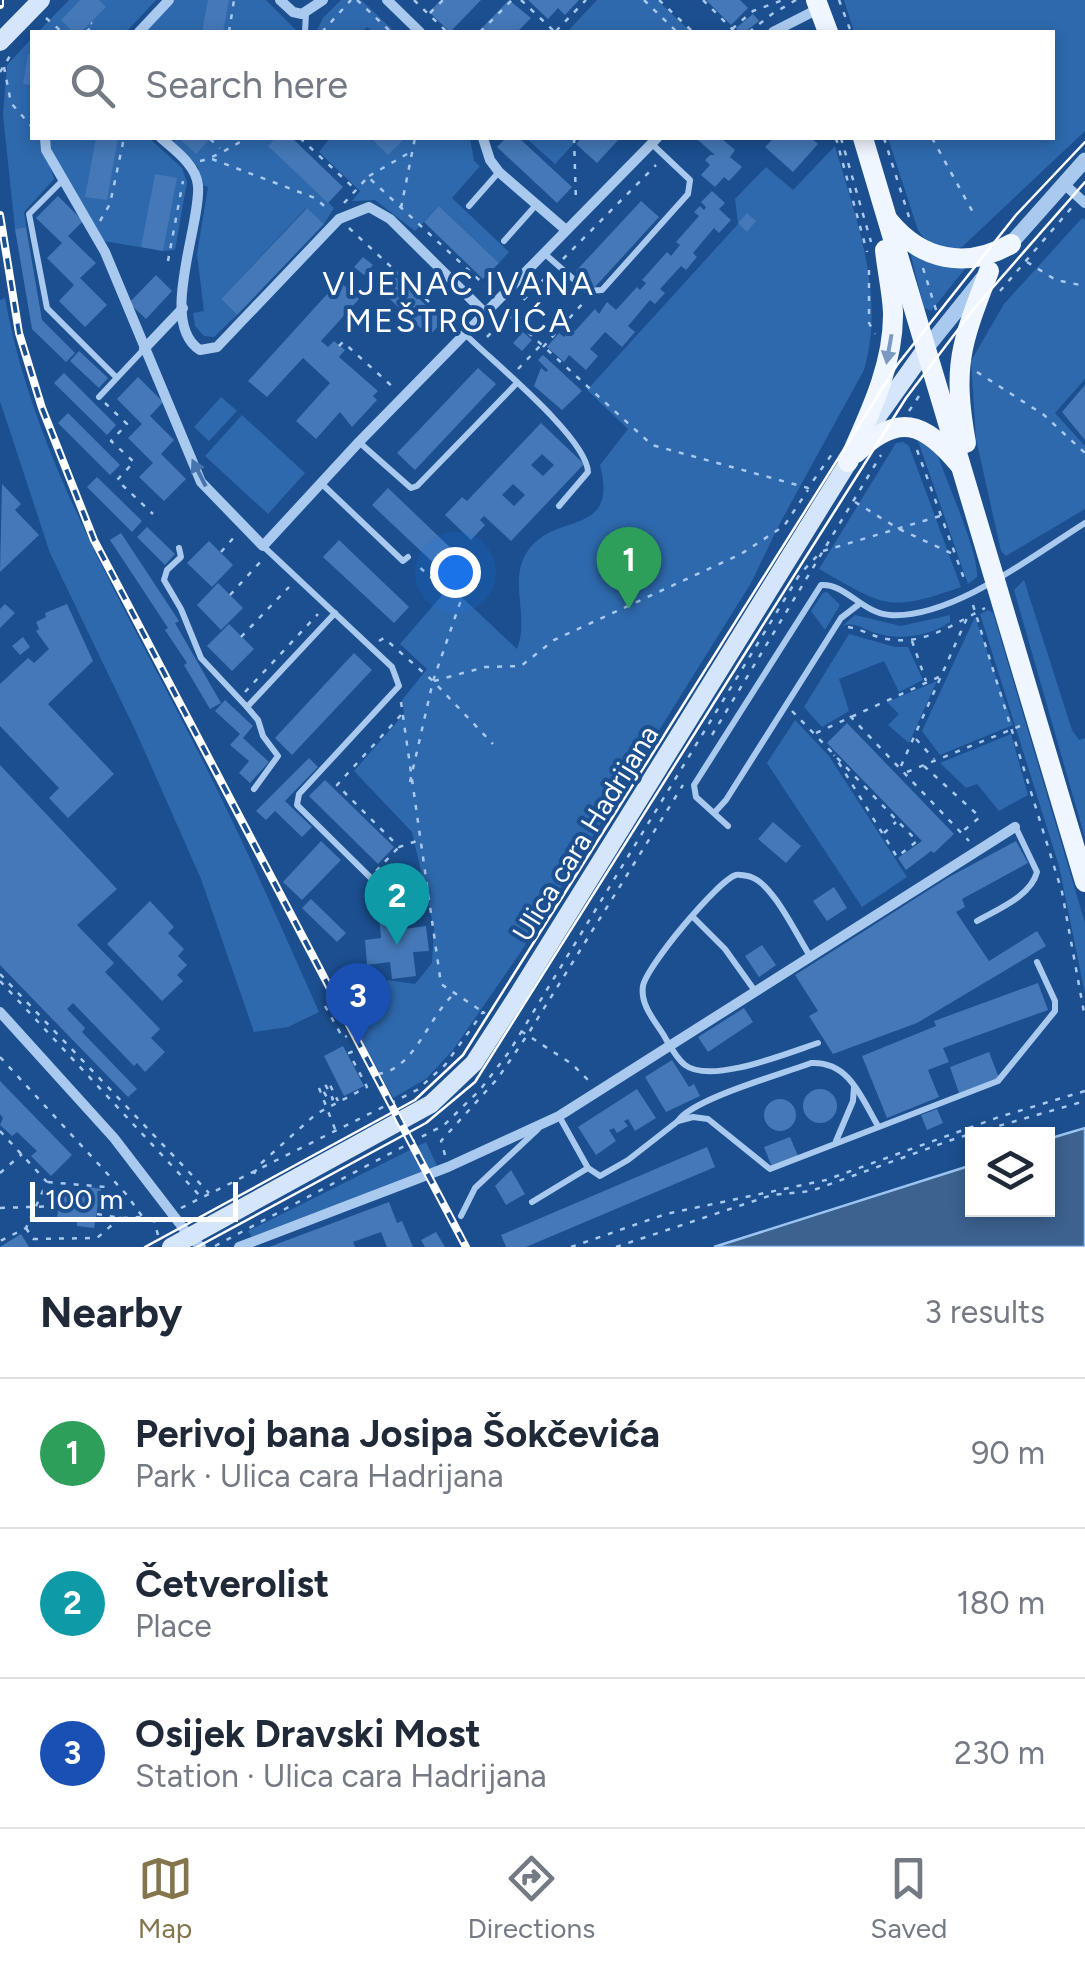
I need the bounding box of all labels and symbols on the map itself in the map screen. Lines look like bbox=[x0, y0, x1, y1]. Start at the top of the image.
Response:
district label: VIJENAC IVANA MEŠTROVIĆA bbox=[322, 265, 596, 340]
one-way arrow bbox=[880, 334, 896, 365]
one-way arrow bbox=[191, 459, 208, 488]
pin: 1 bbox=[596, 526, 662, 609]
your location bbox=[430, 547, 481, 598]
street label: Ulica cara Hadrijana bbox=[505, 719, 665, 947]
pin: 2 bbox=[364, 862, 430, 945]
pin: 3 bbox=[326, 962, 390, 1045]
scale bar bbox=[30, 1177, 238, 1222]

